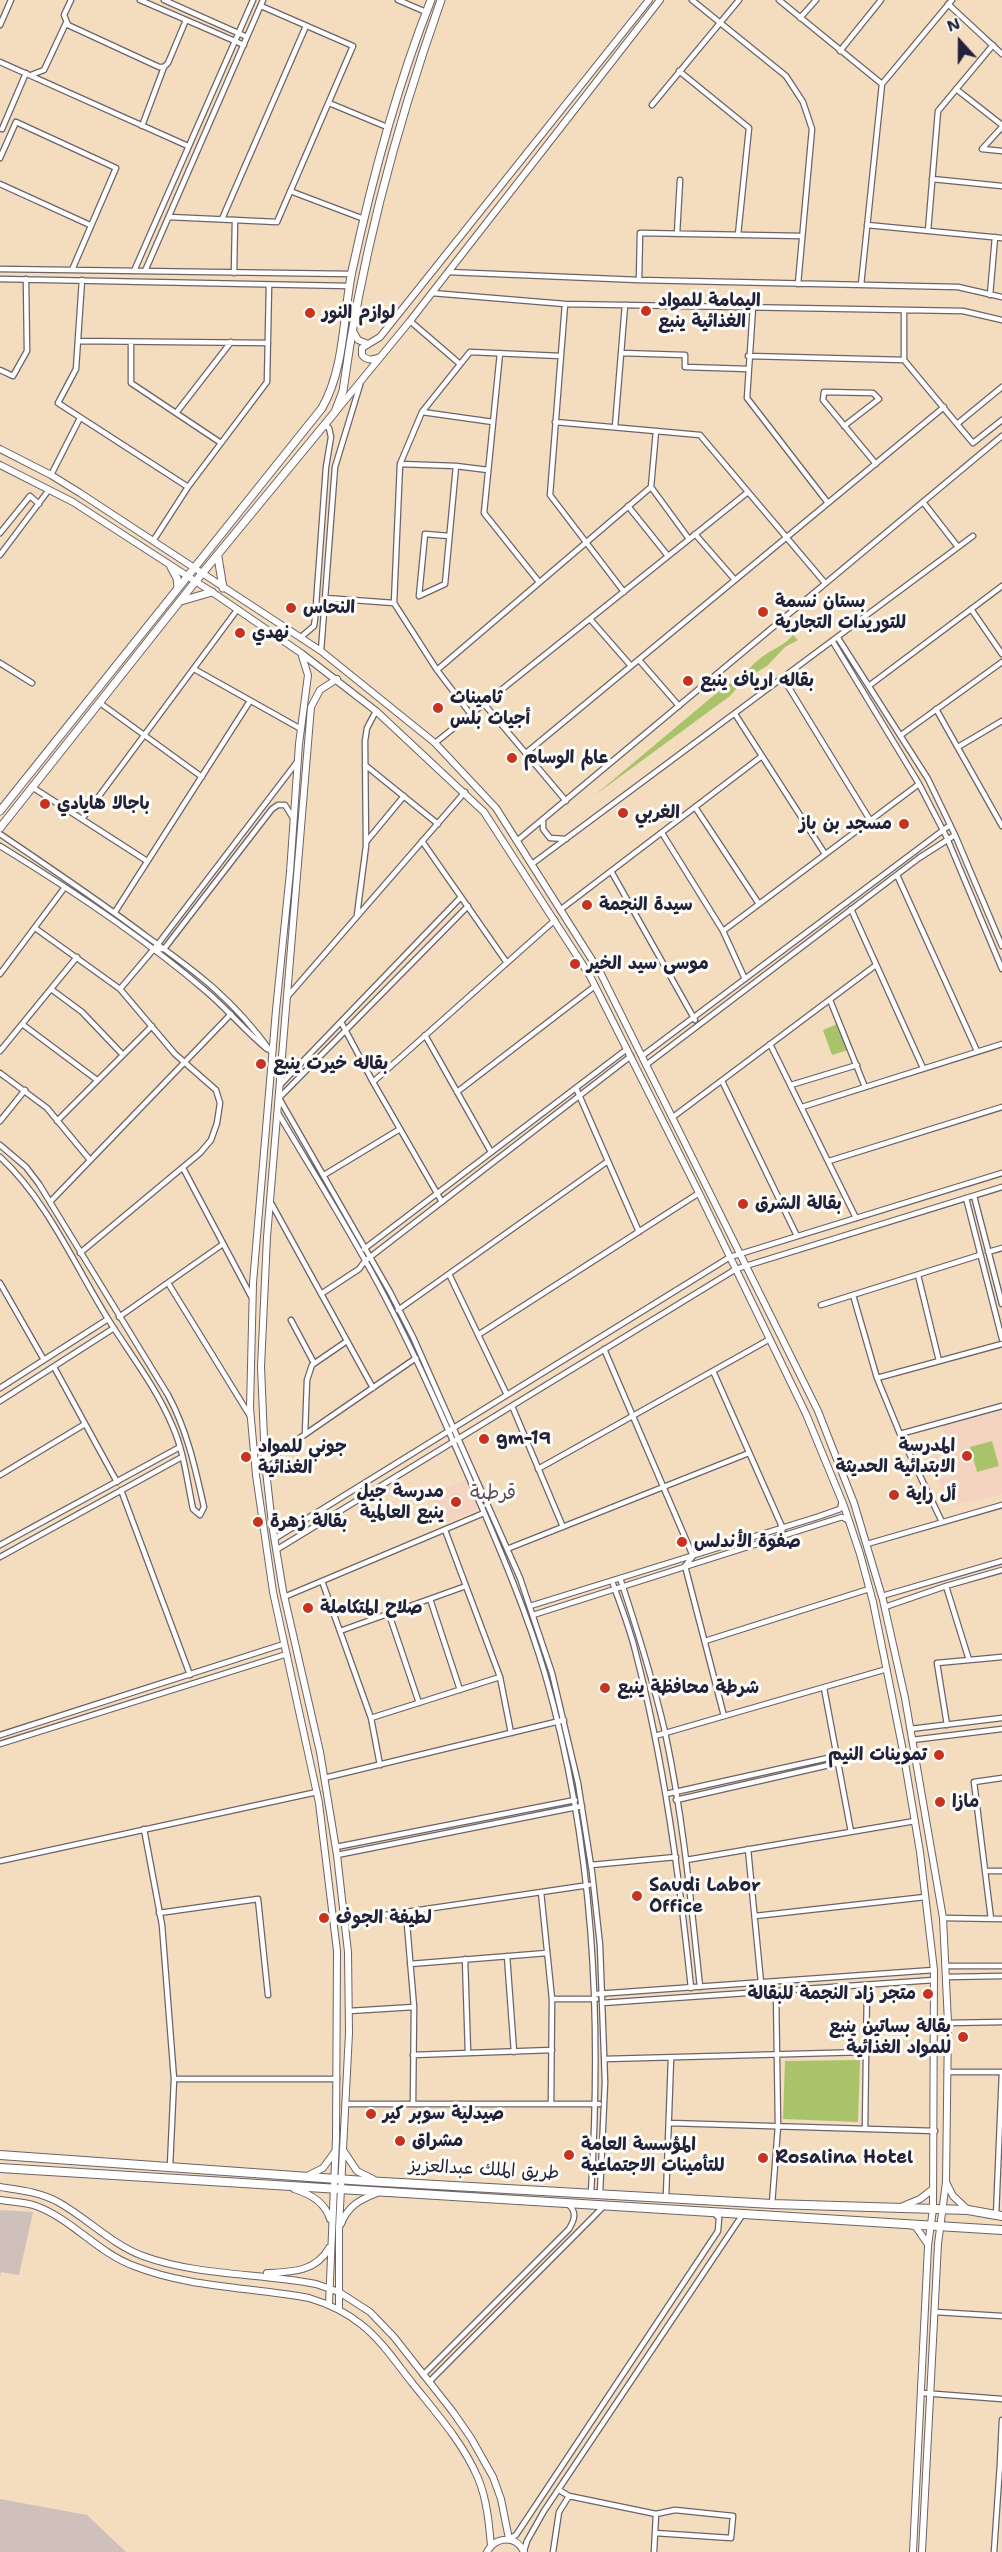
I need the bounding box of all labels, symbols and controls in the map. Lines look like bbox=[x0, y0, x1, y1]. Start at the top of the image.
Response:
north arrow bbox=[930, 12, 990, 72]
text: N bbox=[944, 13, 963, 37]
place label: اليمامة للمواد الغذائية ينبع bbox=[658, 290, 761, 332]
place label: لوازم النور bbox=[322, 302, 395, 324]
marker: اليمامة للمواد الغذائية ينبع bbox=[639, 304, 653, 318]
marker: لوازم النور bbox=[303, 306, 317, 320]
place label: بستان نسمة للتوريدات التجارية bbox=[775, 591, 906, 634]
place label: النحاس bbox=[303, 597, 355, 619]
marker: النحاس bbox=[284, 601, 298, 615]
marker: بستان نسمة للتوريدات التجارية bbox=[756, 605, 770, 619]
place label: نهدي bbox=[252, 622, 289, 644]
marker: نهدي bbox=[233, 626, 247, 640]
place label: بقاله ارياف ينبع bbox=[700, 670, 814, 692]
marker: بقاله ارياف ينبع bbox=[681, 674, 695, 688]
place label: ثاميناث أجياث بلس bbox=[450, 687, 530, 730]
marker: ثاميناث أجياث بلس bbox=[431, 701, 445, 715]
place label: عالم الوسام bbox=[524, 747, 608, 769]
marker: عالم الوسام bbox=[505, 751, 519, 765]
place label: باجالا هايادي bbox=[57, 793, 150, 815]
marker: باجالا هايادي bbox=[38, 797, 52, 811]
place label: الغربي bbox=[635, 802, 680, 824]
marker: الغربي bbox=[616, 806, 630, 820]
place label: مسجد بن باز bbox=[799, 813, 892, 835]
marker: مسجد بن باز bbox=[897, 817, 911, 831]
place label: سيدة النجمة bbox=[599, 894, 693, 916]
marker: سيدة النجمة bbox=[580, 898, 594, 912]
place label: موسى سيد الخير bbox=[587, 953, 709, 975]
marker: موسى سيد الخير bbox=[568, 957, 582, 971]
place label: بقاله خيرت ينبع bbox=[273, 1053, 388, 1075]
marker: بقاله خيرت ينبع bbox=[254, 1057, 268, 1071]
place label: بقالة الشرق bbox=[755, 1193, 842, 1215]
marker: بقالة الشرق bbox=[736, 1197, 750, 1211]
place label: gm-19 bbox=[496, 1428, 551, 1450]
marker: gm-19 bbox=[477, 1432, 491, 1446]
place label: المدرسة الابتدائية الحديثة bbox=[836, 1435, 955, 1478]
place label: جوني للمواد الغذائية bbox=[258, 1436, 347, 1478]
marker: المدرسة الابتدائية الحديثة bbox=[960, 1449, 974, 1463]
marker: جوني للمواد الغذائية bbox=[239, 1450, 253, 1464]
place label: مدرسة جيل ينبع العالمية bbox=[357, 1481, 444, 1524]
district label: قرطبة bbox=[470, 1482, 516, 1506]
place label: أل راية bbox=[906, 1484, 956, 1506]
marker: أل راية bbox=[887, 1488, 901, 1502]
marker: مدرسة جيل ينبع العالمية bbox=[449, 1495, 463, 1509]
place label: بقالة زهرة bbox=[270, 1511, 347, 1533]
marker: بقالة زهرة bbox=[251, 1515, 265, 1529]
place label: صفوة الأندلس bbox=[694, 1531, 801, 1553]
marker: صفوة الأندلس bbox=[675, 1535, 689, 1549]
place label: صلاح المتكاملة bbox=[320, 1597, 423, 1619]
marker: صلاح المتكاملة bbox=[301, 1601, 315, 1615]
place label: شرطة محافظة ينبع bbox=[617, 1677, 759, 1699]
marker: شرطة محافظة ينبع bbox=[598, 1681, 612, 1695]
place label: تموينات النيم bbox=[828, 1744, 927, 1766]
marker: تموينات النيم bbox=[932, 1748, 946, 1762]
place label: مازا bbox=[952, 1791, 979, 1813]
marker: مازا bbox=[933, 1795, 947, 1809]
place label: Saudi Labor Office bbox=[649, 1875, 761, 1918]
marker: Saudi Labor Office bbox=[630, 1889, 644, 1903]
place label: لطيفة الجوف bbox=[336, 1907, 432, 1929]
marker: لطيفة الجوف bbox=[317, 1911, 331, 1925]
place label: متجر زاد النجمة للبقالة bbox=[747, 1983, 916, 2005]
marker: متجر زاد النجمة للبقالة bbox=[921, 1987, 935, 2001]
place label: بقالة بساتين ينبع للمواد الغذائية bbox=[829, 2016, 951, 2058]
marker: بقالة بساتين ينبع للمواد الغذائية bbox=[956, 2030, 970, 2044]
place label: صيدلية سوبر كير bbox=[383, 2103, 504, 2125]
marker: صيدلية سوبر كير bbox=[364, 2107, 378, 2121]
place label: مشراق bbox=[412, 2130, 463, 2152]
marker: مشراق bbox=[393, 2134, 407, 2148]
place label: المؤسسة العامة للتأمينات الاجتماعية bbox=[581, 2134, 724, 2176]
place label: Rosalina Hotel bbox=[775, 2147, 913, 2169]
marker: المؤسسة العامة للتأمينات الاجتماعية bbox=[562, 2148, 576, 2162]
marker: Rosalina Hotel bbox=[756, 2151, 770, 2165]
street label: طريق الملك عبدالعزيز bbox=[408, 2155, 560, 2185]

